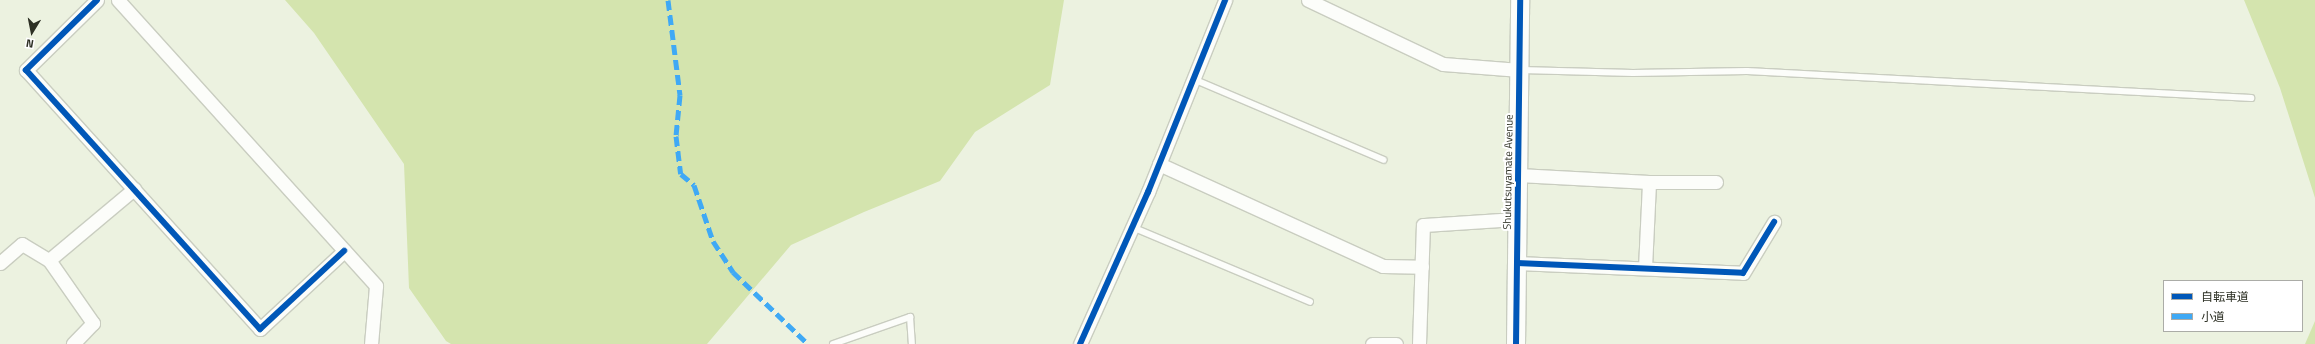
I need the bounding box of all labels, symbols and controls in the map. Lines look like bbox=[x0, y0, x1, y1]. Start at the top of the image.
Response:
north arrow bbox=[12, 12, 52, 52]
text: N bbox=[25, 35, 35, 52]
street label: Shukutsuyamate Avenue bbox=[1500, 114, 1516, 230]
legend bbox=[2163, 280, 2303, 332]
text: 自転車道 bbox=[2201, 287, 2249, 306]
text: 小道 bbox=[2201, 307, 2225, 326]

